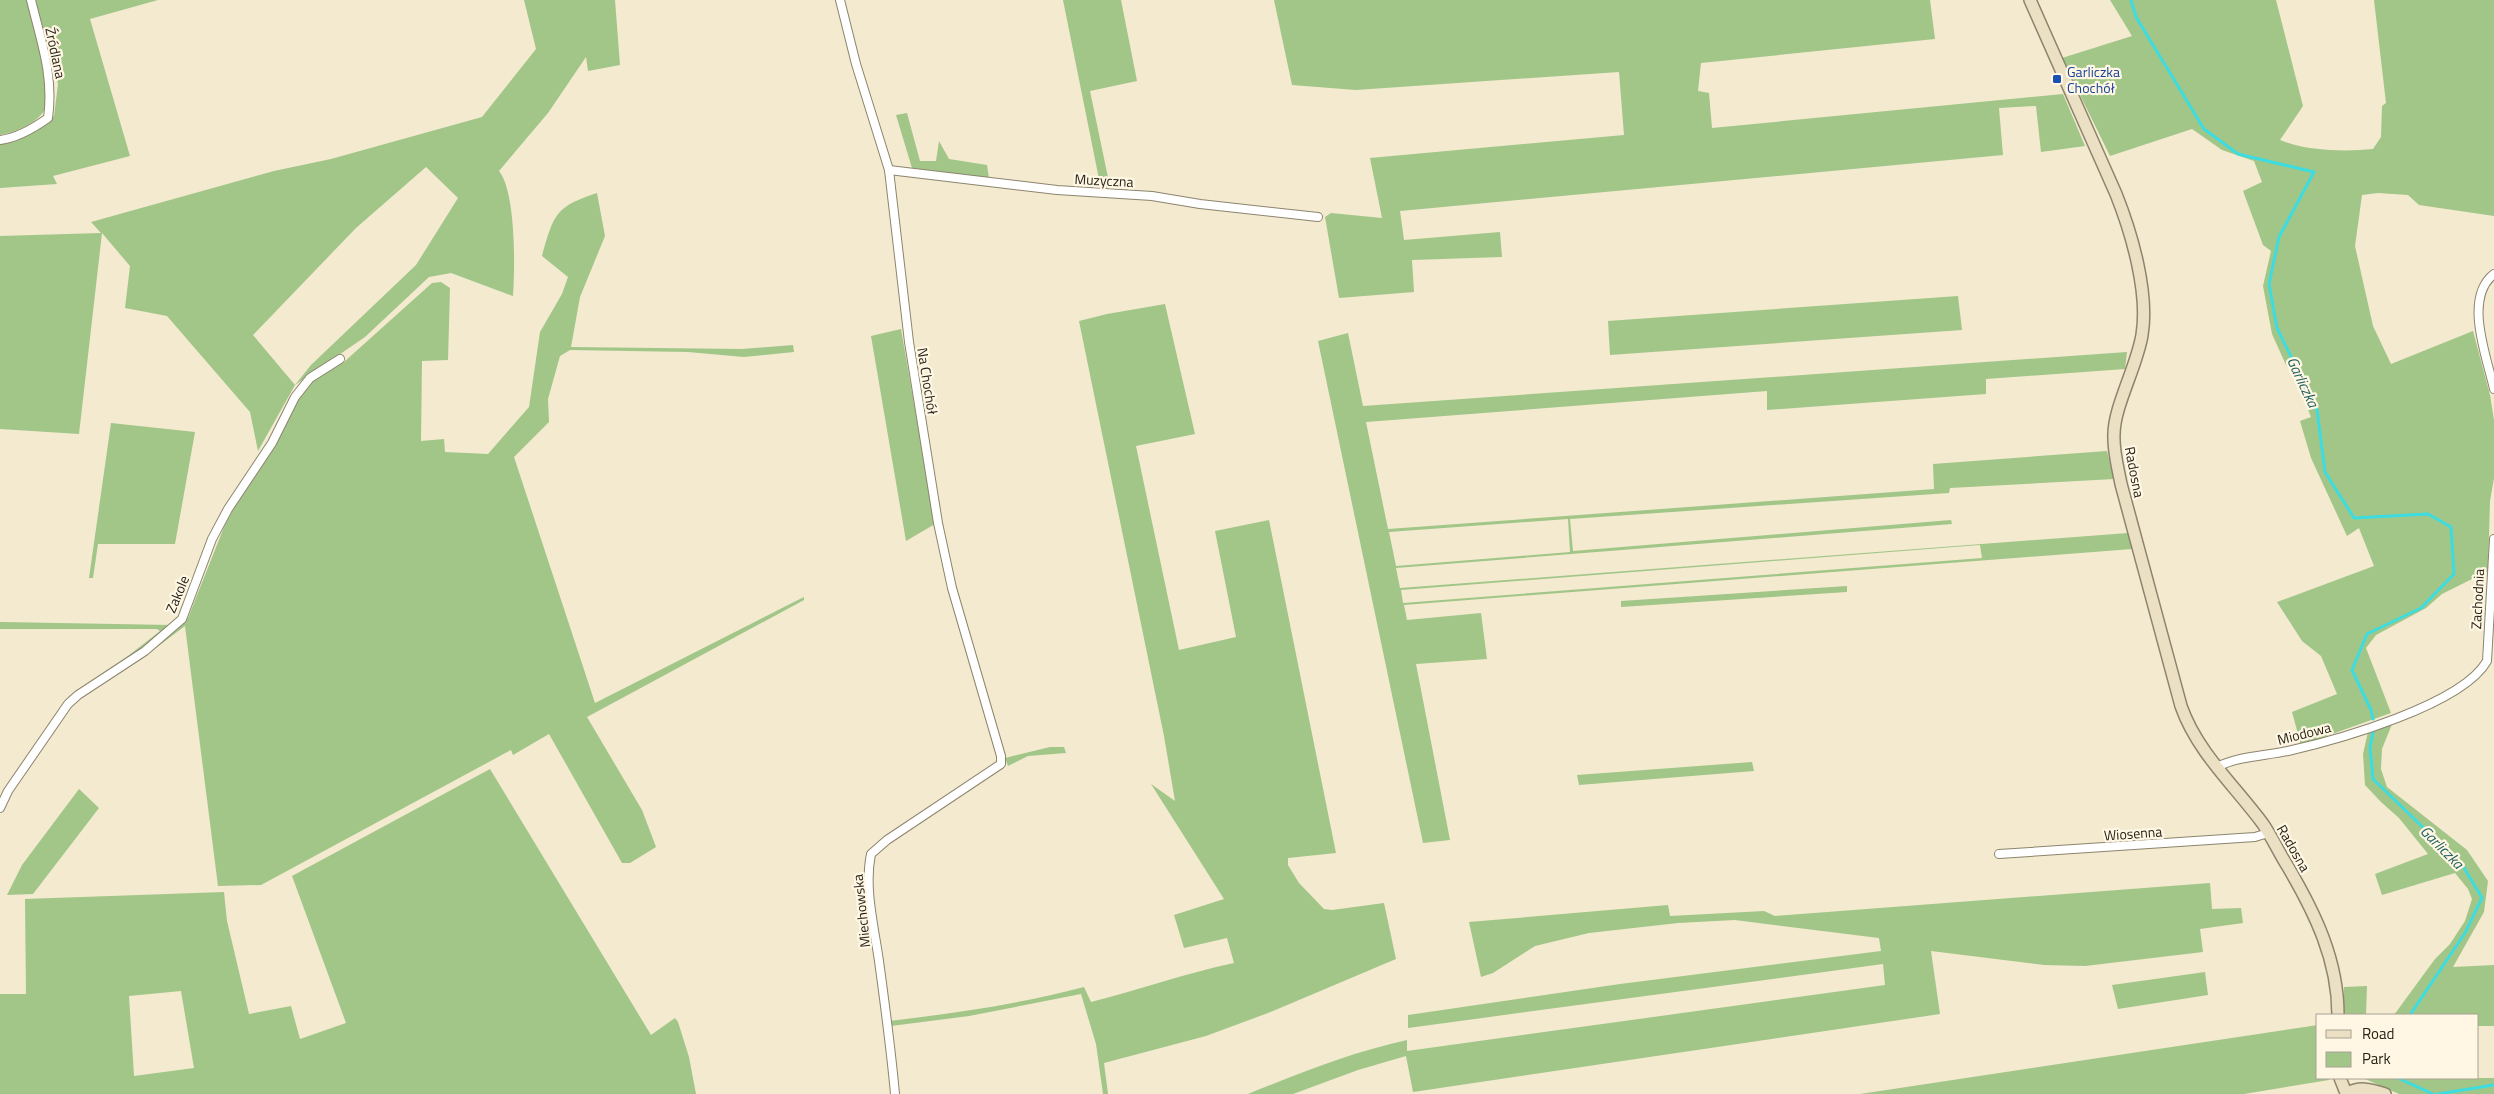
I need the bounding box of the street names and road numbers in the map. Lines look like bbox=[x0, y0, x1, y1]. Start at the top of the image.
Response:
street label: Źródlana bbox=[40, 26, 72, 80]
street label: Muzyczna bbox=[1074, 168, 1134, 192]
street label: Na Chochół bbox=[912, 346, 944, 417]
street label: Radosna bbox=[2120, 445, 2150, 499]
street label: Zachodnia bbox=[2465, 568, 2489, 630]
street label: Zakole bbox=[160, 572, 194, 616]
street label: Miodowa bbox=[2275, 716, 2333, 750]
street label: Wiosenna bbox=[2103, 820, 2163, 846]
street label: Radosna bbox=[2272, 820, 2316, 876]
street label: Miechowska bbox=[847, 873, 875, 949]

